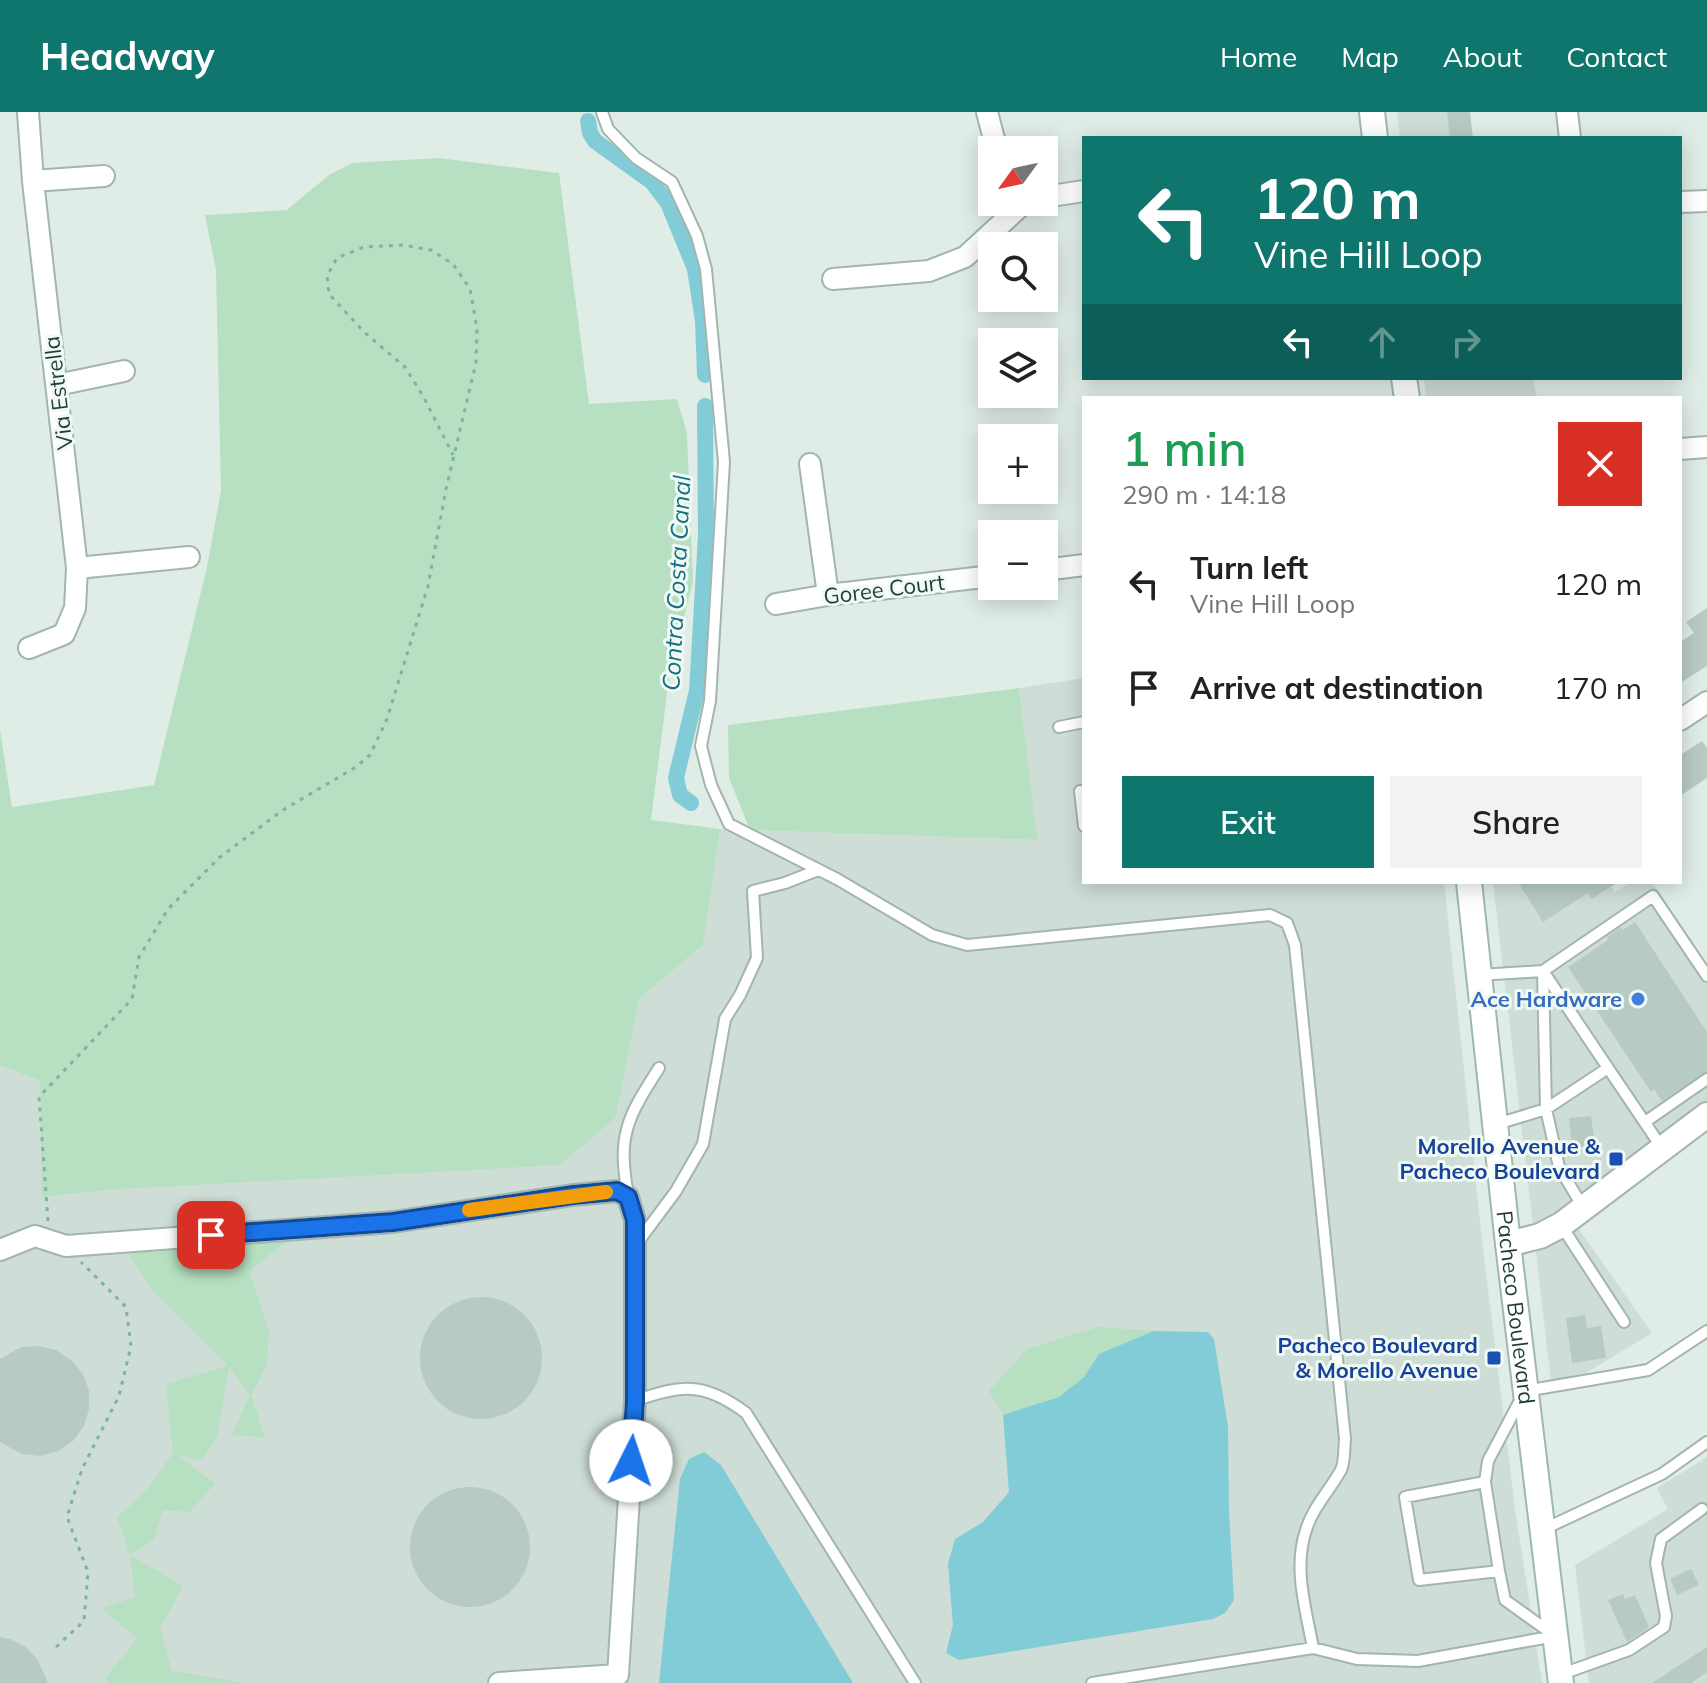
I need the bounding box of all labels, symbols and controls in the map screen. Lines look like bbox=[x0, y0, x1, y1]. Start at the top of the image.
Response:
text: Headway bbox=[40, 32, 215, 80]
text: Home bbox=[1220, 39, 1297, 74]
text: Map bbox=[1341, 39, 1399, 74]
text: About bbox=[1443, 39, 1522, 74]
text: Contact bbox=[1566, 39, 1667, 74]
north arrow bbox=[978, 136, 1058, 216]
map controls bbox=[978, 136, 1058, 600]
text: 120 m bbox=[1254, 163, 1421, 233]
icon: left bbox=[1122, 168, 1226, 272]
button: search bbox=[978, 232, 1058, 312]
text: Vine Hill Loop bbox=[1254, 232, 1483, 277]
icon: left bbox=[1276, 320, 1320, 364]
icon: ahead bbox=[1360, 320, 1404, 364]
icon: right bbox=[1444, 320, 1488, 364]
button: layers bbox=[978, 328, 1058, 408]
street label: Via Estrella bbox=[37, 335, 79, 451]
text: 1 min bbox=[1122, 418, 1247, 478]
button: close bbox=[1558, 422, 1642, 506]
button: + bbox=[978, 424, 1058, 504]
water label: Contra Costa Canal bbox=[655, 474, 697, 692]
text: 290 m · 14:18 bbox=[1122, 478, 1286, 511]
button: − bbox=[978, 520, 1058, 600]
text: Turn left bbox=[1190, 549, 1308, 587]
icon: left bbox=[1122, 562, 1166, 606]
text: 120 m bbox=[1554, 565, 1642, 603]
street label: Goree Court bbox=[822, 568, 947, 610]
text: Vine Hill Loop bbox=[1190, 587, 1355, 620]
icon: arrive bbox=[1122, 666, 1166, 710]
text: Arrive at destination bbox=[1190, 669, 1484, 707]
text: 170 m bbox=[1554, 669, 1642, 707]
button: Exit bbox=[1122, 776, 1374, 868]
button: Share bbox=[1390, 776, 1642, 868]
place label: Ace Hardware bbox=[1471, 985, 1622, 1013]
marker: Ace Hardware bbox=[1629, 990, 1647, 1008]
place label: Morello Avenue & Pacheco Boulevard bbox=[1399, 1132, 1601, 1185]
marker: Morello Avenue & Pacheco Boulevard bbox=[1607, 1150, 1625, 1168]
pin bbox=[177, 1201, 245, 1269]
street label: Pacheco Boulevard bbox=[1490, 1209, 1541, 1406]
icon: arrive bbox=[189, 1213, 233, 1257]
place label: Pacheco Boulevard & Morello Avenue bbox=[1277, 1331, 1478, 1384]
marker: Pacheco Boulevard & Morello Avenue bbox=[1485, 1349, 1503, 1367]
position arrow bbox=[589, 1419, 673, 1503]

